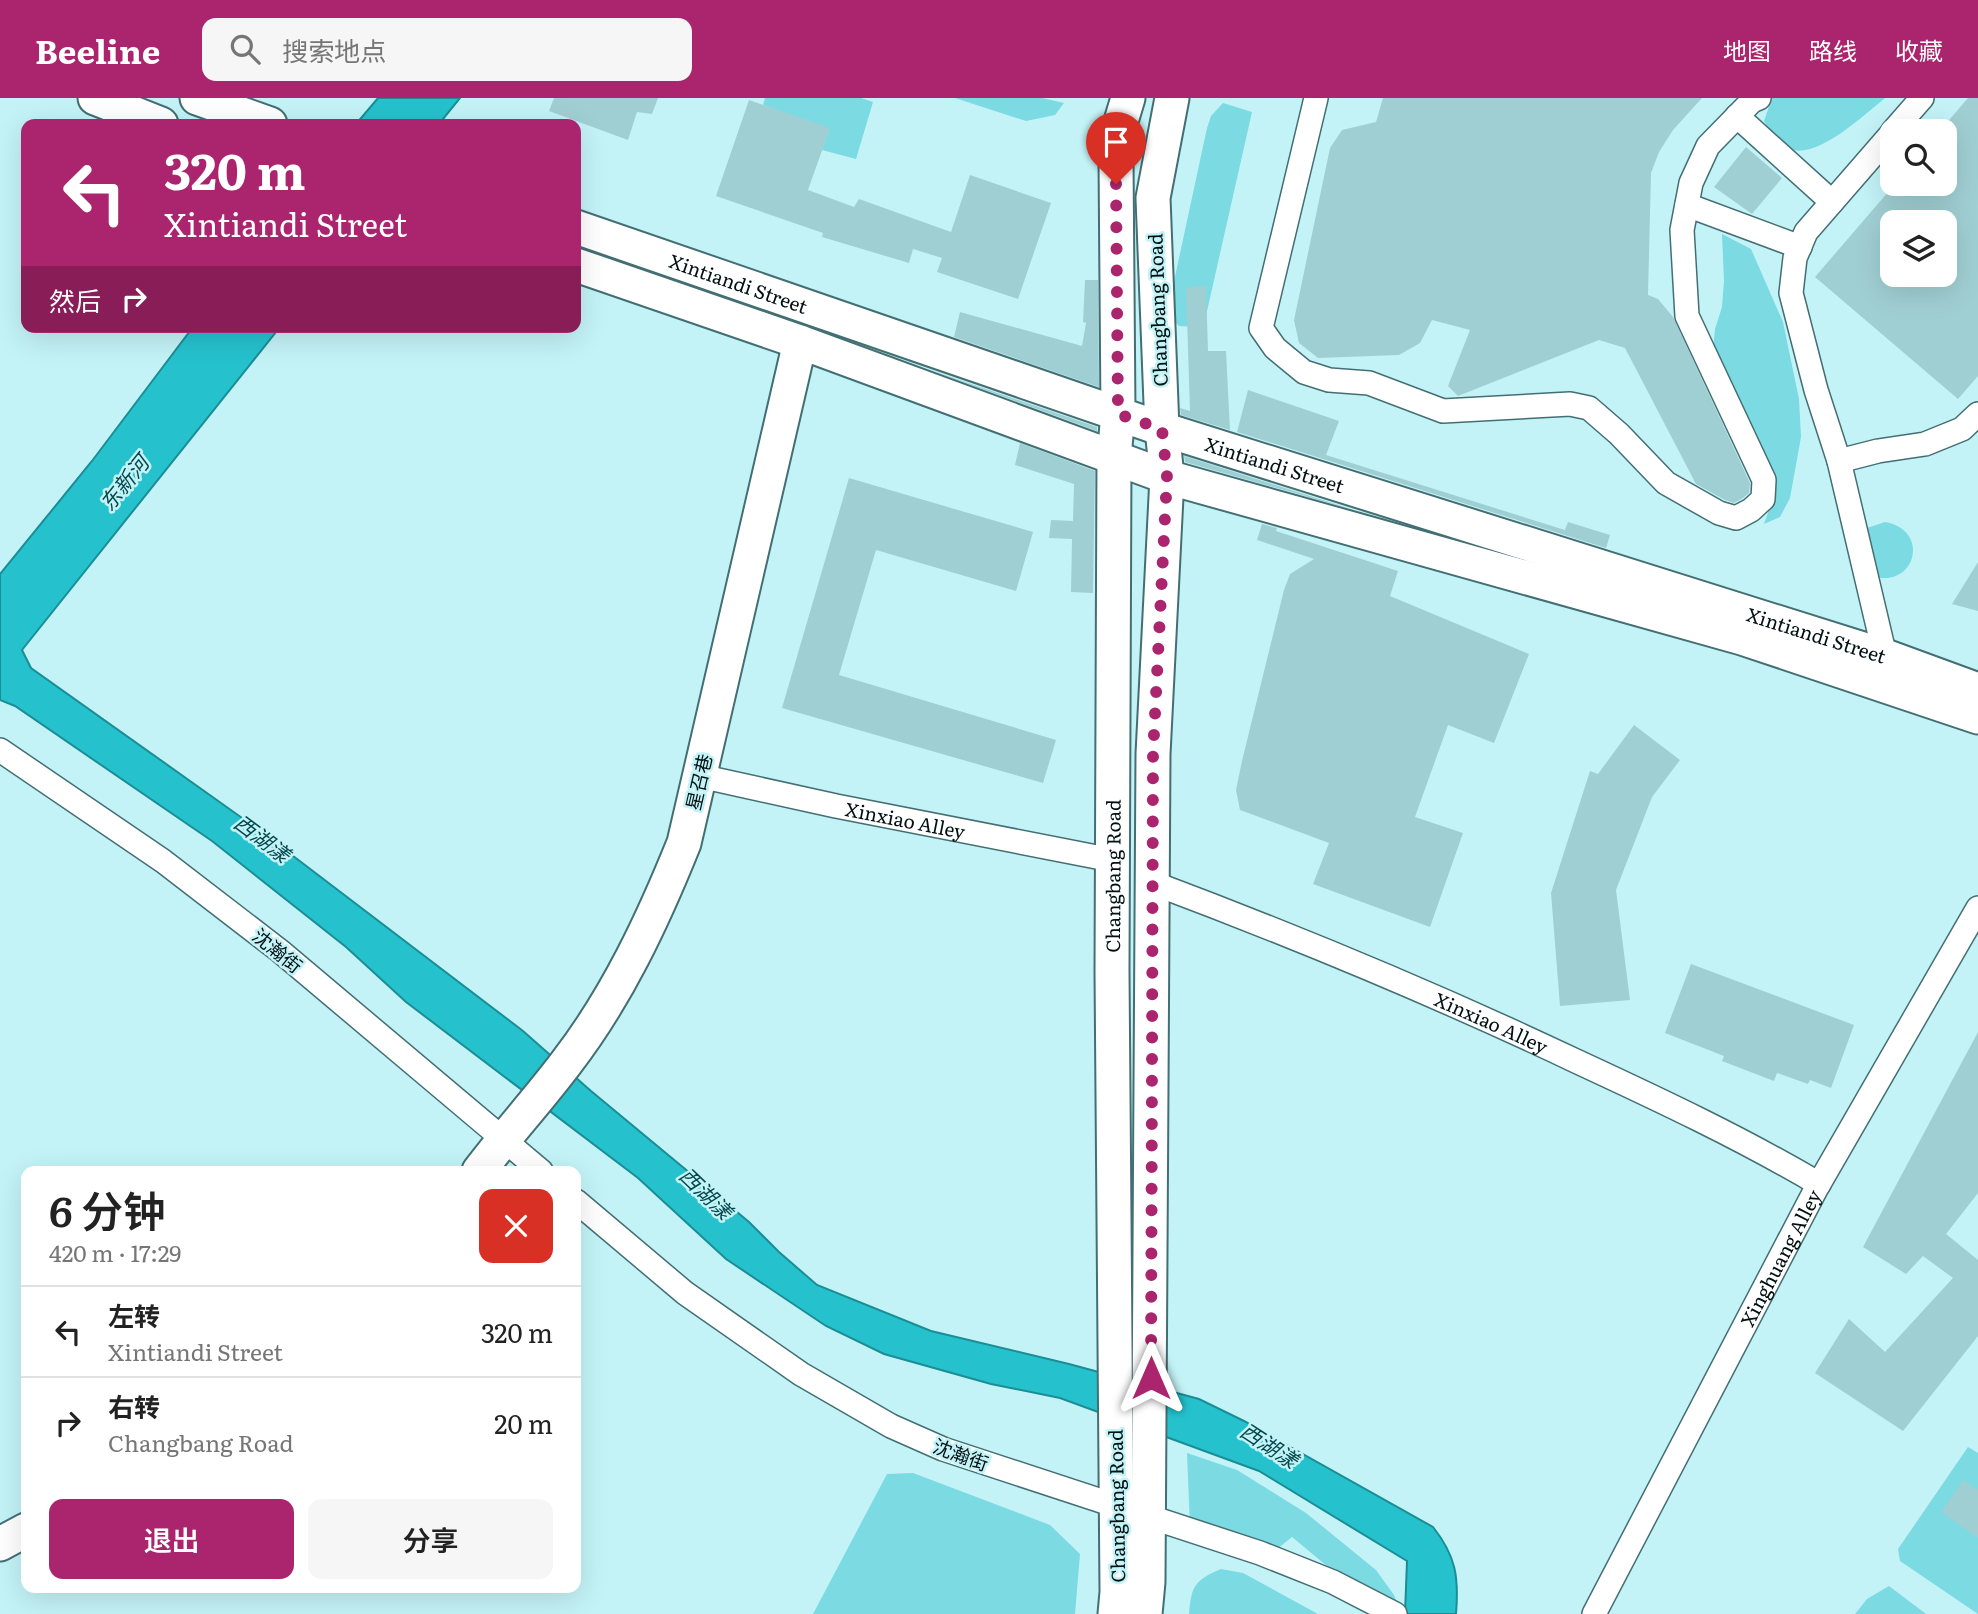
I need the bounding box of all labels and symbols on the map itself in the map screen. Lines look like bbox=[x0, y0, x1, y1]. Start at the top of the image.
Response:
pin bbox=[1086, 112, 1146, 184]
street label: Changbang Road bbox=[1140, 233, 1174, 387]
street label: Xintiandi Street bbox=[666, 246, 812, 320]
street label: Xintiandi Street bbox=[1202, 429, 1348, 499]
water label: 东新河 bbox=[91, 445, 157, 516]
street label: Xintiandi Street bbox=[1744, 600, 1890, 670]
street label: 星召巷 bbox=[678, 751, 718, 813]
street label: Xinxiao Alley bbox=[843, 794, 968, 845]
street label: Changbang Road bbox=[1098, 799, 1127, 953]
water label: 西湖漾 bbox=[229, 806, 300, 870]
street label: 沈瀚街 bbox=[247, 921, 309, 979]
street label: Xinxiao Alley bbox=[1430, 985, 1553, 1060]
water label: 西湖漾 bbox=[674, 1159, 743, 1227]
street label: Xinghuang Alley bbox=[1733, 1184, 1828, 1331]
position arrow bbox=[1114, 1341, 1188, 1415]
water label: 西湖漾 bbox=[1235, 1414, 1307, 1476]
street label: Changbang Road bbox=[1101, 1429, 1131, 1583]
street label: 沈瀚街 bbox=[929, 1431, 993, 1477]

